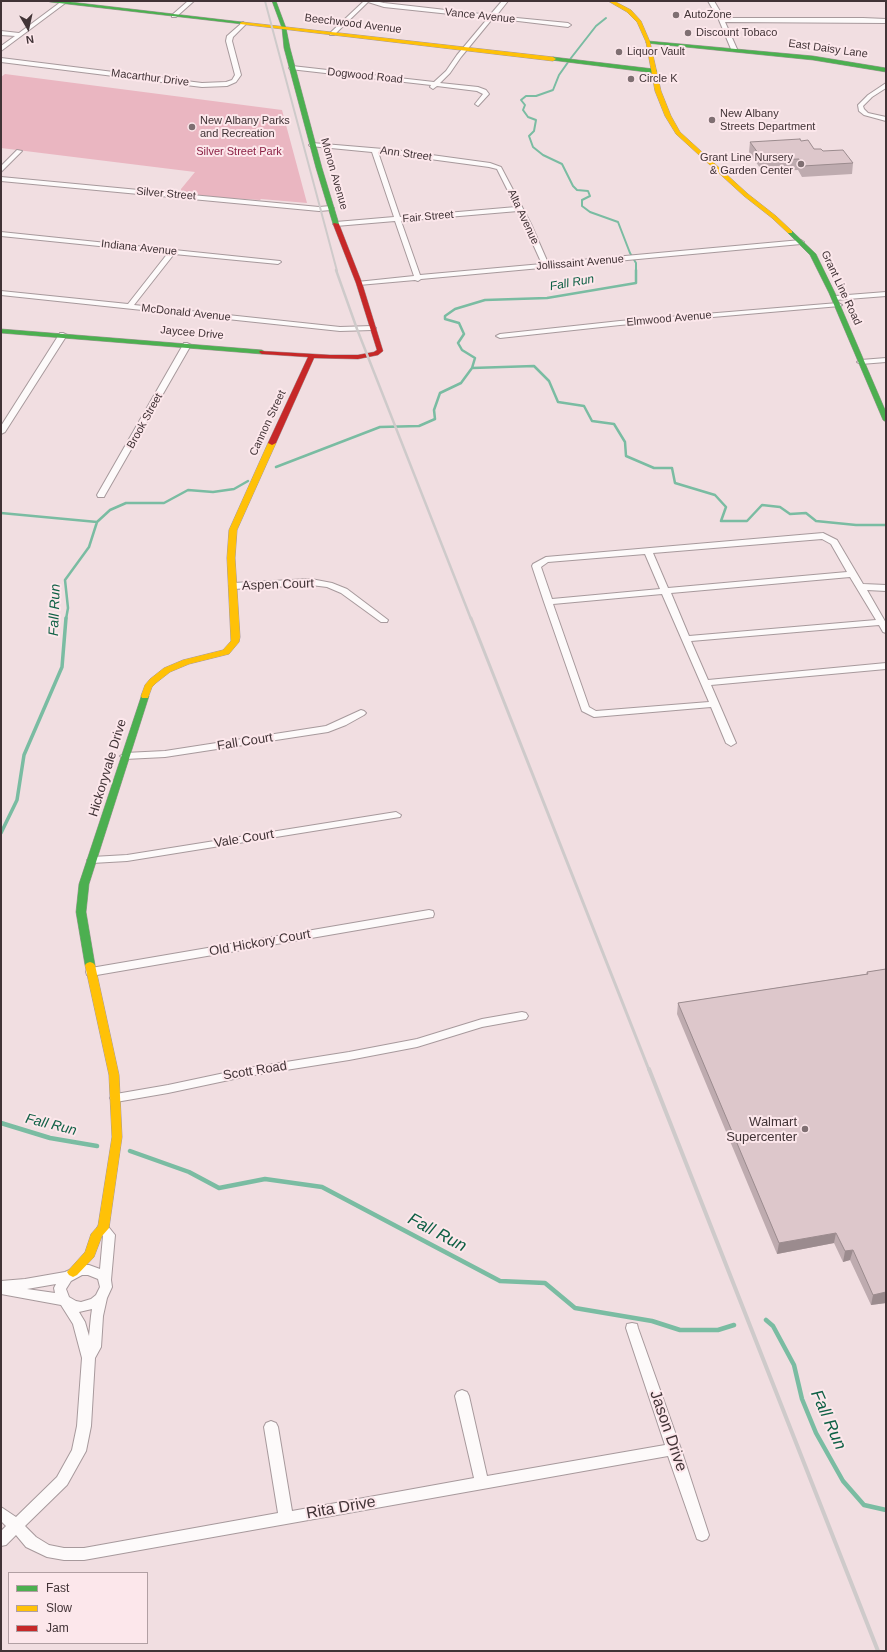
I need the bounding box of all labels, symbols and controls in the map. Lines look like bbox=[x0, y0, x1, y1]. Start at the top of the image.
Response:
street label: Vance Avenue bbox=[444, 6, 516, 26]
north arrow bbox=[8, 8, 48, 48]
place label: AutoZone bbox=[684, 8, 732, 22]
marker: AutoZone bbox=[671, 10, 681, 20]
street label: Beechwood Avenue bbox=[304, 11, 402, 37]
place label: Discount Tobaco bbox=[696, 26, 777, 40]
marker: Discount Tobaco bbox=[683, 28, 693, 38]
text: N bbox=[25, 33, 35, 46]
street label: East Daisy Lane bbox=[787, 37, 869, 61]
place label: Liquor Vault bbox=[627, 45, 685, 59]
marker: Liquor Vault bbox=[614, 47, 624, 57]
street label: Dogwood Road bbox=[327, 65, 403, 87]
street label: Macarthur Drive bbox=[110, 67, 190, 89]
place label: Circle K bbox=[639, 72, 678, 86]
marker: Circle K bbox=[626, 74, 636, 84]
place label: New Albany Streets Department bbox=[720, 107, 815, 133]
place label: New Albany Parks and Recreation bbox=[200, 114, 290, 140]
marker: New Albany Streets Department bbox=[707, 115, 717, 125]
marker: New Albany Parks and Recreation bbox=[187, 122, 197, 132]
street label: Monon Avenue bbox=[317, 137, 351, 211]
street label: Ann Street bbox=[379, 144, 433, 164]
park label: Silver Street Park bbox=[196, 145, 282, 159]
place label: Grant Line Nursery & Garden Center bbox=[700, 151, 793, 177]
marker: Grant Line Nursery & Garden Center bbox=[796, 159, 806, 169]
street label: Silver Street bbox=[136, 185, 196, 203]
street label: Alta Avenue bbox=[505, 187, 541, 247]
street label: Fair Street bbox=[402, 208, 454, 226]
street label: Indiana Avenue bbox=[100, 237, 178, 259]
street label: Grant Line Road bbox=[818, 249, 864, 327]
street label: Jollissaint Avenue bbox=[536, 253, 624, 273]
water label: Fall Run bbox=[549, 272, 595, 294]
street label: McDonald Avenue bbox=[141, 302, 231, 324]
street label: Elmwood Avenue bbox=[626, 309, 712, 329]
street label: Jaycee Drive bbox=[160, 324, 224, 342]
street label: Cannon Street bbox=[247, 388, 289, 458]
street label: Brook Street bbox=[124, 391, 166, 451]
street label: Aspen Court bbox=[242, 576, 314, 594]
water label: Fall Run bbox=[46, 584, 64, 636]
street label: Hickoryvale Drive bbox=[86, 717, 130, 819]
street label: Fall Court bbox=[216, 730, 274, 754]
street label: Vale Court bbox=[213, 827, 275, 851]
street label: Old Hickory Court bbox=[208, 926, 312, 960]
street label: Scott Road bbox=[222, 1058, 288, 1084]
water label: Fall Run bbox=[24, 1111, 78, 1139]
place label: Walmart Supercenter bbox=[726, 1114, 797, 1145]
marker: Walmart Supercenter bbox=[800, 1124, 810, 1134]
water label: Fall Run bbox=[404, 1209, 470, 1257]
water label: Fall Run bbox=[806, 1387, 850, 1453]
street label: Jason Drive bbox=[645, 1388, 691, 1474]
street label: Rita Drive bbox=[305, 1492, 377, 1524]
legend bbox=[8, 1572, 148, 1644]
text: Fast bbox=[46, 1581, 69, 1595]
text: Slow bbox=[46, 1601, 72, 1615]
text: Jam bbox=[46, 1621, 69, 1635]

